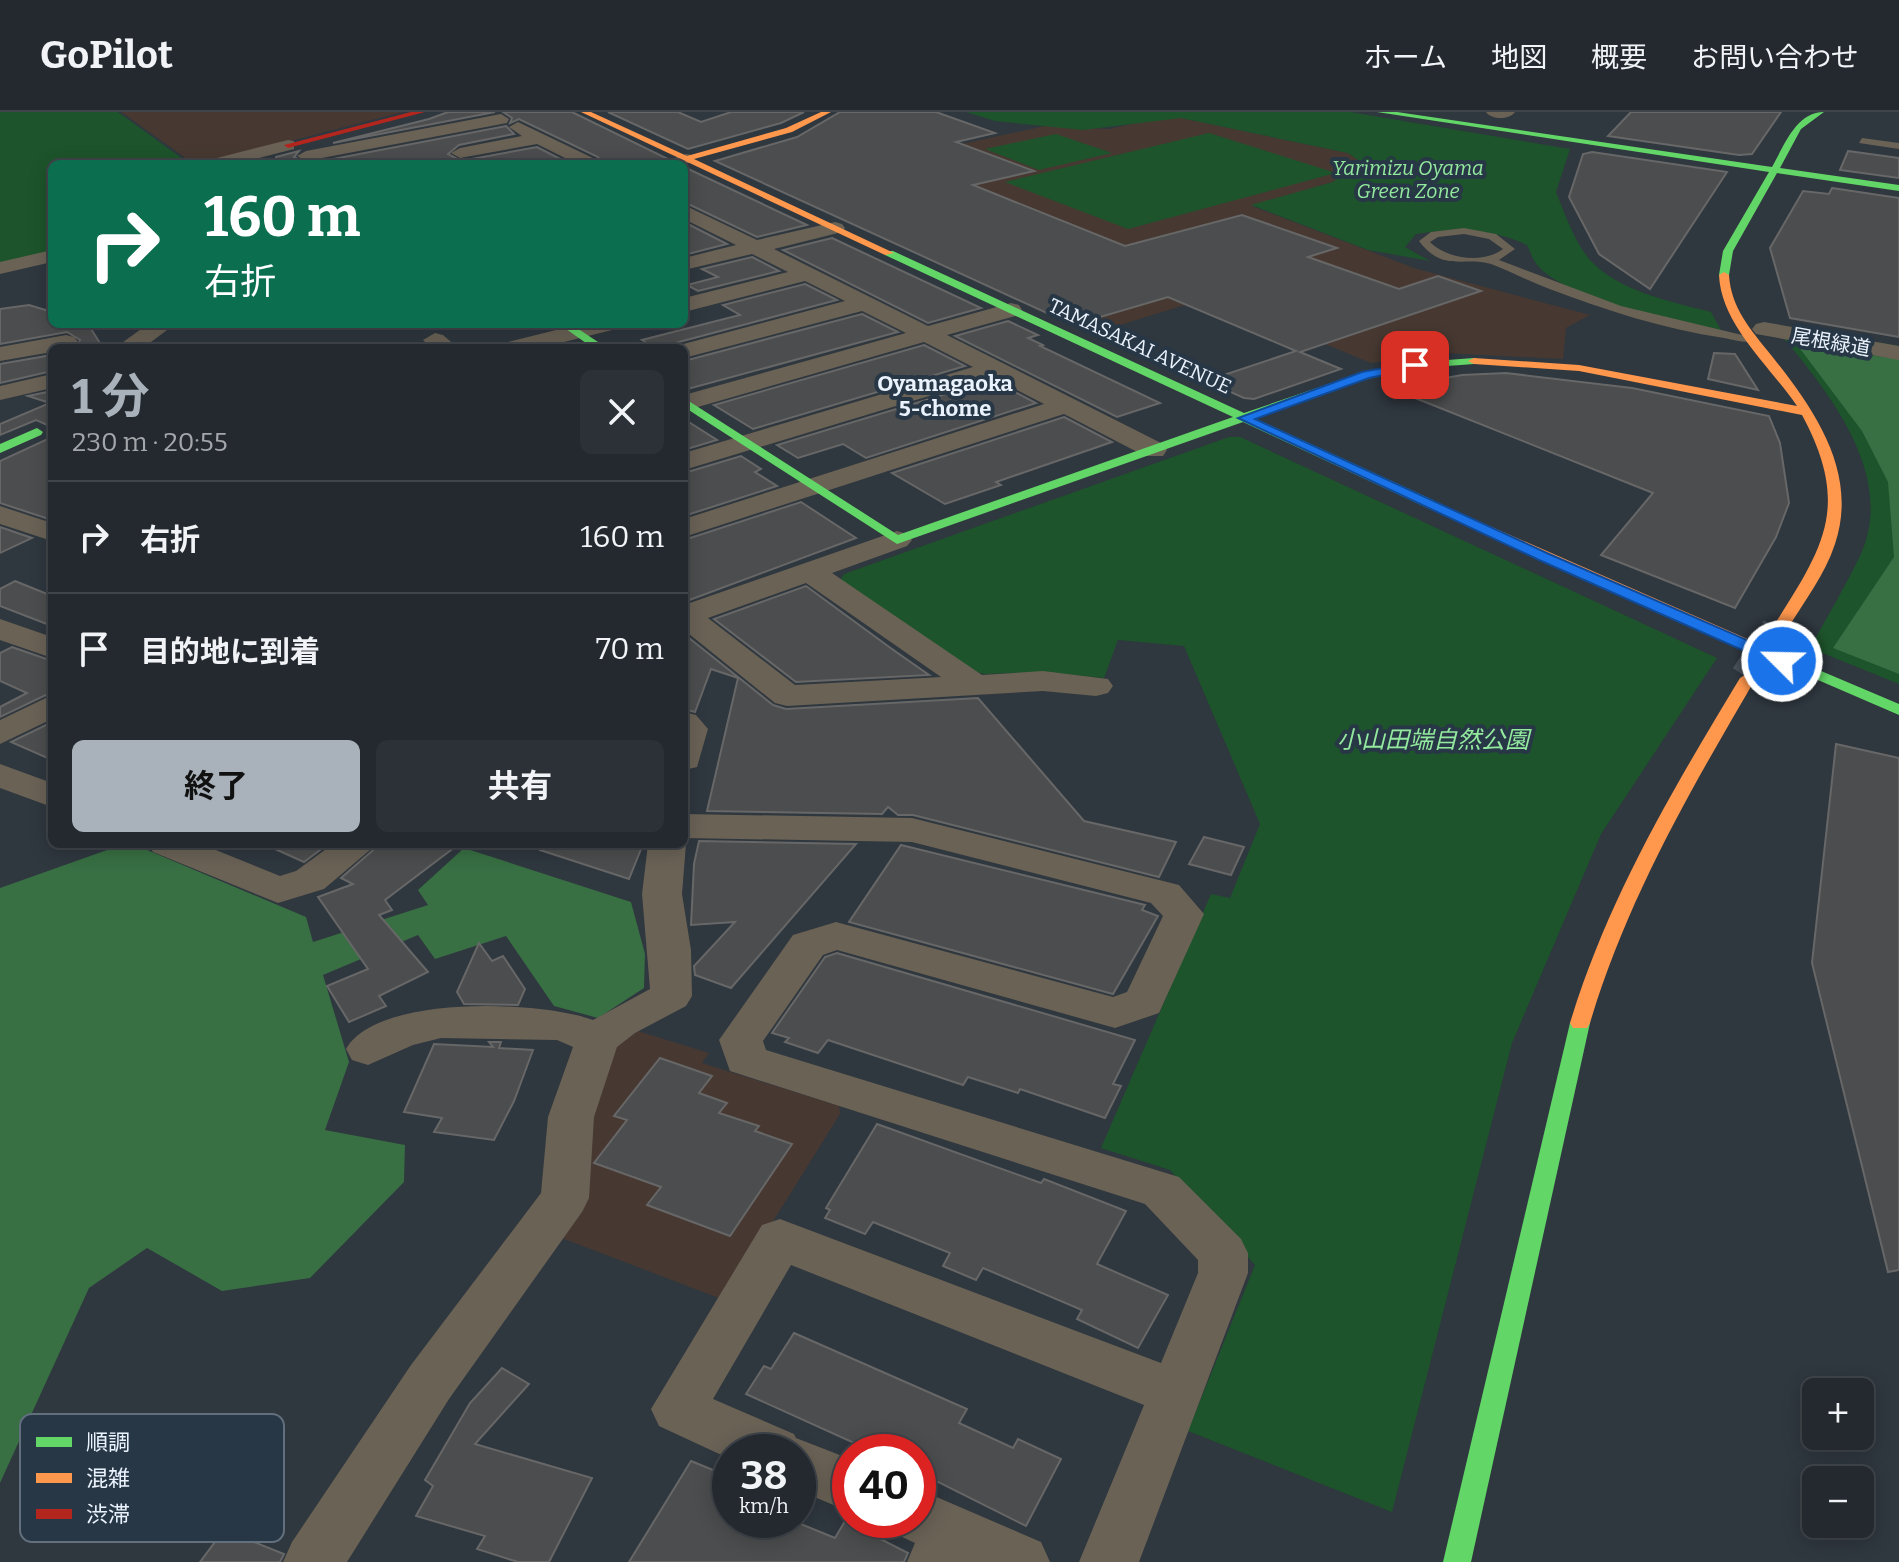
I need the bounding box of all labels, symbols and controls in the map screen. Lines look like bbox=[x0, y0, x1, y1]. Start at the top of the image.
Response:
text: GoPilot bbox=[40, 32, 173, 78]
text: ホーム bbox=[1364, 41, 1447, 74]
text: 地図 bbox=[1491, 41, 1547, 74]
text: 概要 bbox=[1591, 41, 1647, 74]
text: お問い合わせ bbox=[1691, 41, 1859, 74]
park label: Yarimizu Oyama Green Zone bbox=[1332, 156, 1484, 203]
text: 160 m bbox=[204, 184, 360, 251]
icon: right bbox=[72, 192, 176, 296]
text: 右折 bbox=[204, 260, 276, 304]
street label: TAMASAKAI AVENUE bbox=[1045, 293, 1235, 399]
street label: 尾根緑道 bbox=[1790, 323, 1872, 361]
pin bbox=[1381, 331, 1449, 399]
icon: arrive bbox=[1393, 343, 1437, 387]
text: 1 分 bbox=[72, 368, 149, 426]
button: close bbox=[580, 370, 664, 454]
district label: Oyamagaoka 5-chome bbox=[877, 370, 1014, 422]
text: 230 m · 20:55 bbox=[72, 427, 228, 458]
icon: right bbox=[72, 515, 116, 559]
text: 160 m bbox=[580, 519, 664, 555]
text: 右折 bbox=[140, 522, 200, 558]
position arrow bbox=[1740, 619, 1824, 703]
icon: arrive bbox=[72, 627, 116, 671]
text: 70 m bbox=[596, 631, 664, 667]
text: 目的地に到着 bbox=[140, 634, 320, 670]
park label: 小山田端自然公園 bbox=[1337, 726, 1532, 754]
button: 終了 bbox=[72, 740, 360, 832]
button: 共有 bbox=[376, 740, 664, 832]
map controls bbox=[1802, 1378, 1874, 1538]
button: + bbox=[1802, 1378, 1874, 1450]
legend bbox=[20, 1414, 284, 1542]
text: 順調 bbox=[86, 1429, 130, 1456]
speed limit sign: 40 bbox=[832, 1434, 936, 1538]
text: 38 bbox=[740, 1452, 788, 1500]
text: 混雑 bbox=[86, 1465, 130, 1492]
button: − bbox=[1802, 1466, 1874, 1538]
text: km/h bbox=[739, 1494, 789, 1518]
text: 渋滞 bbox=[86, 1501, 130, 1528]

